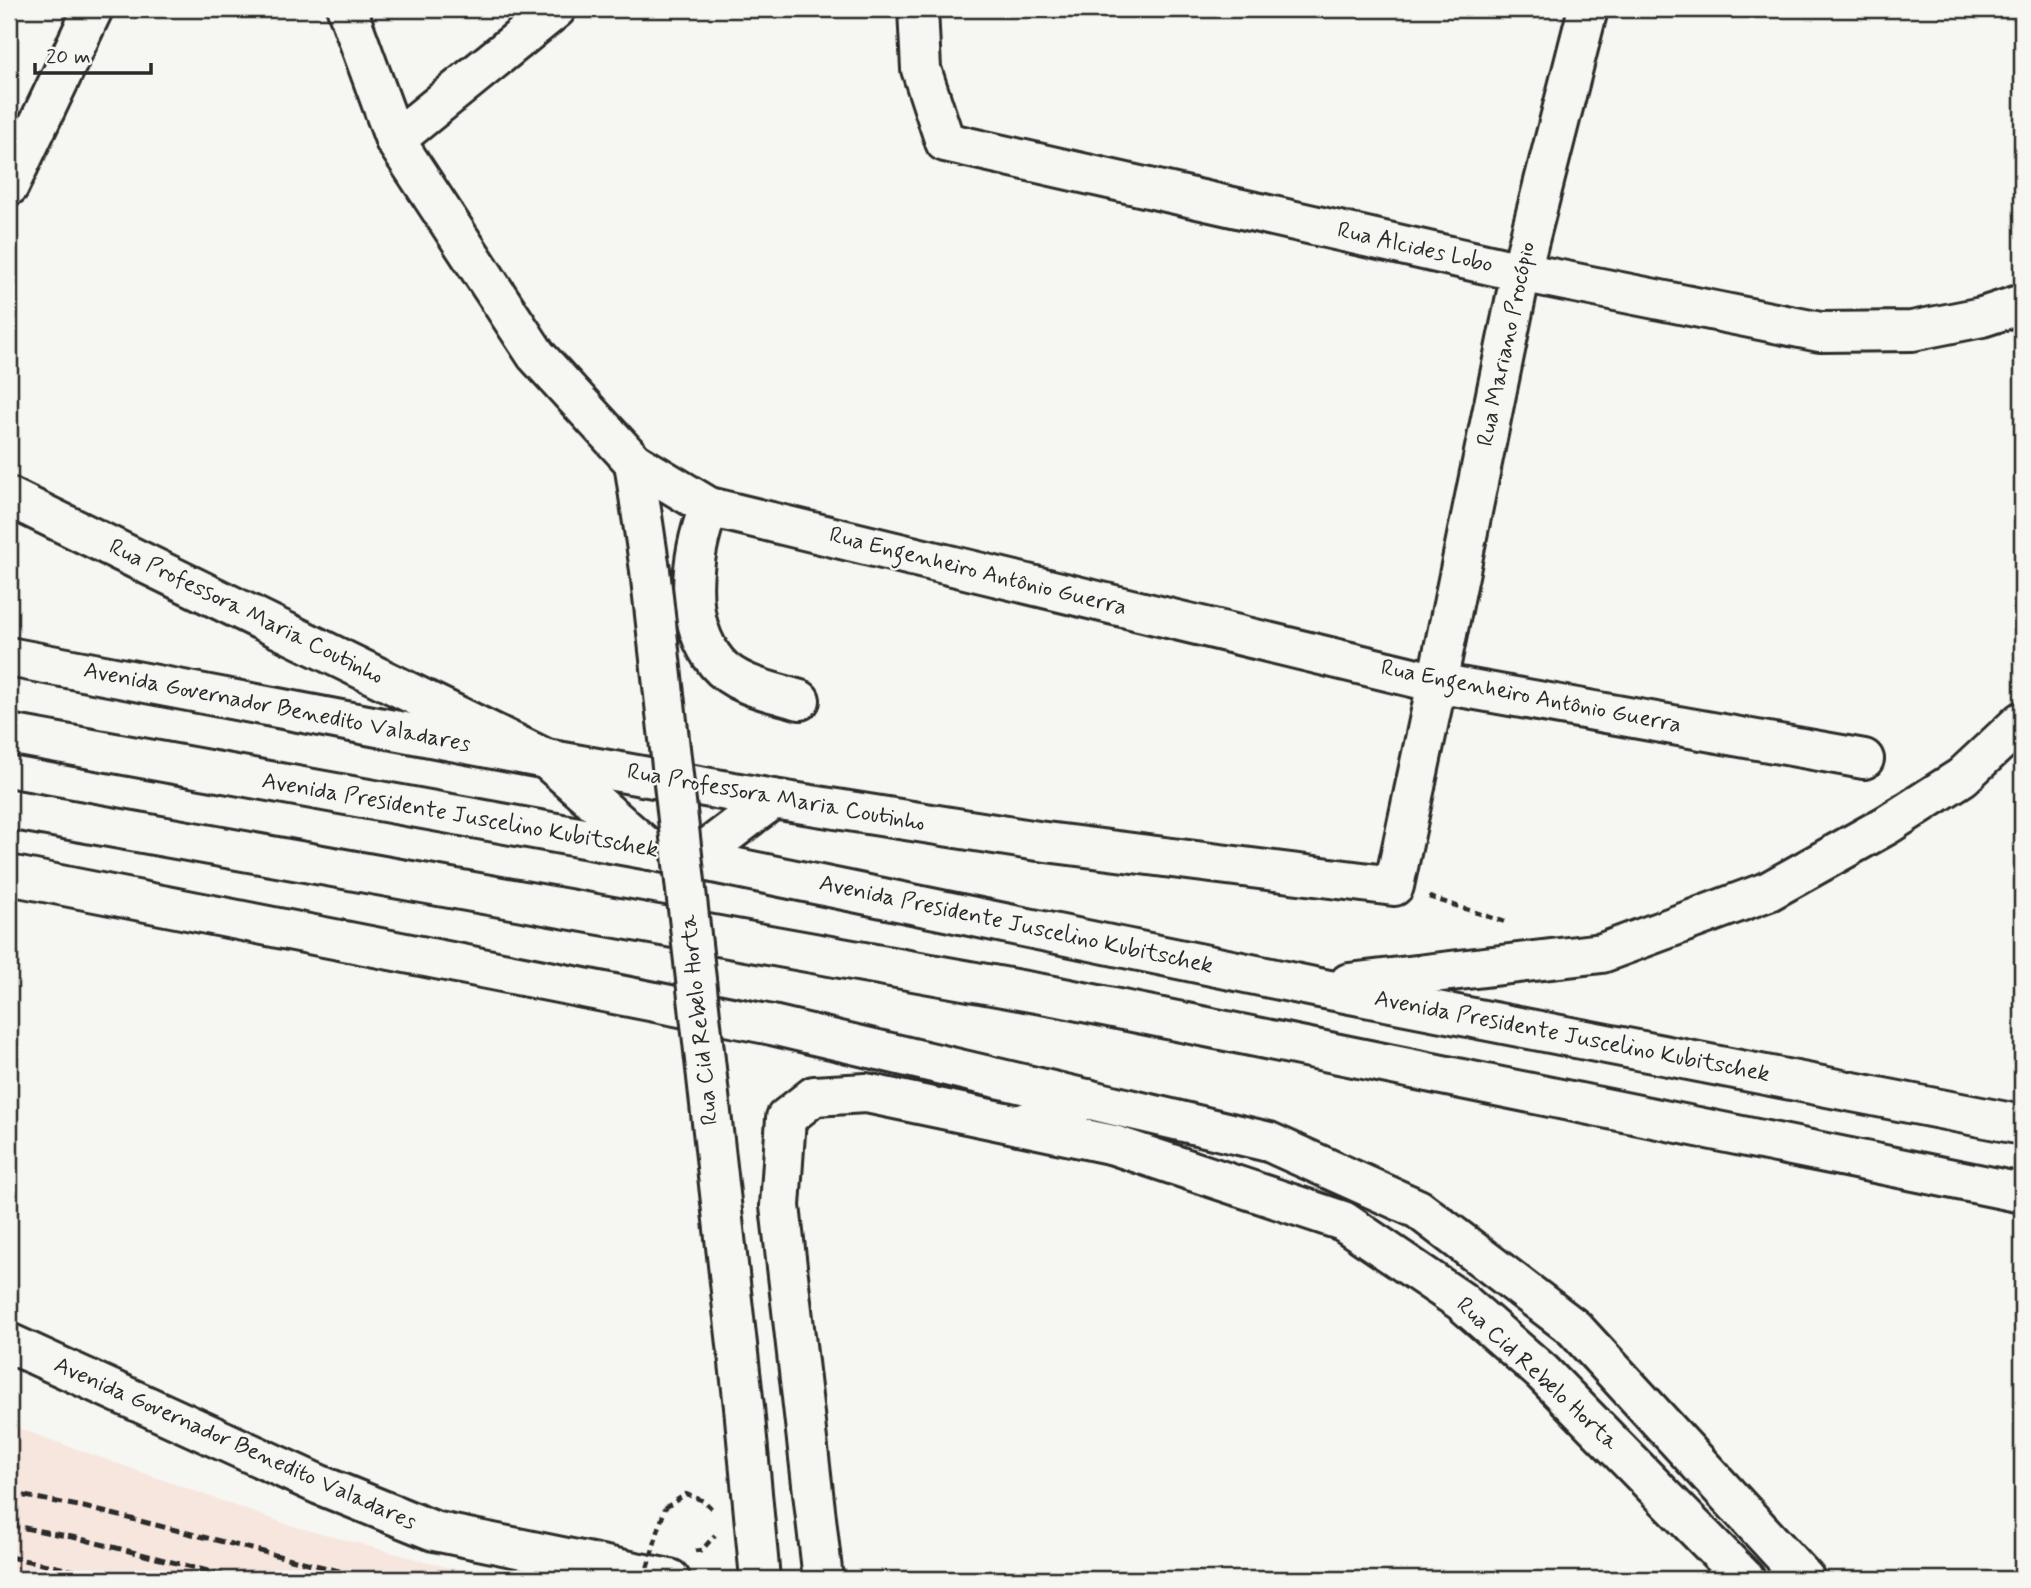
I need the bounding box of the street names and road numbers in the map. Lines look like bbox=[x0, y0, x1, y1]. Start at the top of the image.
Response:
street label: Rua Alcides Lobo bbox=[1334, 216, 1496, 280]
street label: Rua Mariano Procópio bbox=[1471, 239, 1543, 449]
street label: Rua Engenheiro Antônio Guerra bbox=[826, 520, 1130, 625]
street label: Rua Professora Maria Coutinho bbox=[104, 532, 388, 692]
street label: Rua Engenheiro Antônio Guerra bbox=[1378, 653, 1684, 743]
street label: Avenida Governador Benedito Valadares bbox=[81, 656, 473, 760]
street label: Rua Professora Maria Coutinho bbox=[625, 757, 927, 839]
street label: Avenida Presidente Juscelino Kubitschek bbox=[259, 766, 661, 866]
street label: Avenida Presidente Juscelino Kubitschek bbox=[816, 869, 1216, 981]
street label: Rua Cid Rebelo Horta bbox=[674, 913, 726, 1127]
street label: Avenida Presidente Juscelino Kubitschek bbox=[1372, 984, 1772, 1090]
street label: Rua Cid Rebelo Horta bbox=[1449, 1291, 1625, 1457]
street label: Avenida Governador Benedito Valadares bbox=[49, 1350, 421, 1538]

